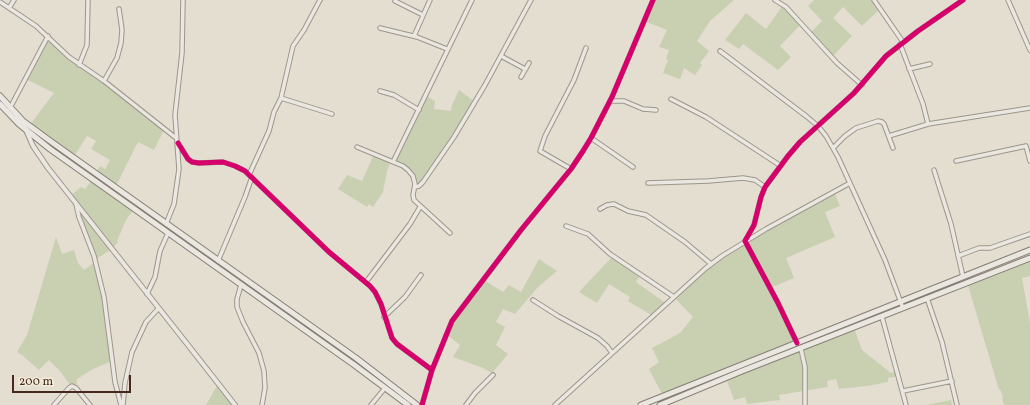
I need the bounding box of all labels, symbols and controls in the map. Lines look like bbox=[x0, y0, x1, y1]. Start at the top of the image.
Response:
scale bar bbox=[14, 367, 133, 393]
text: 200 m bbox=[19, 374, 53, 390]

